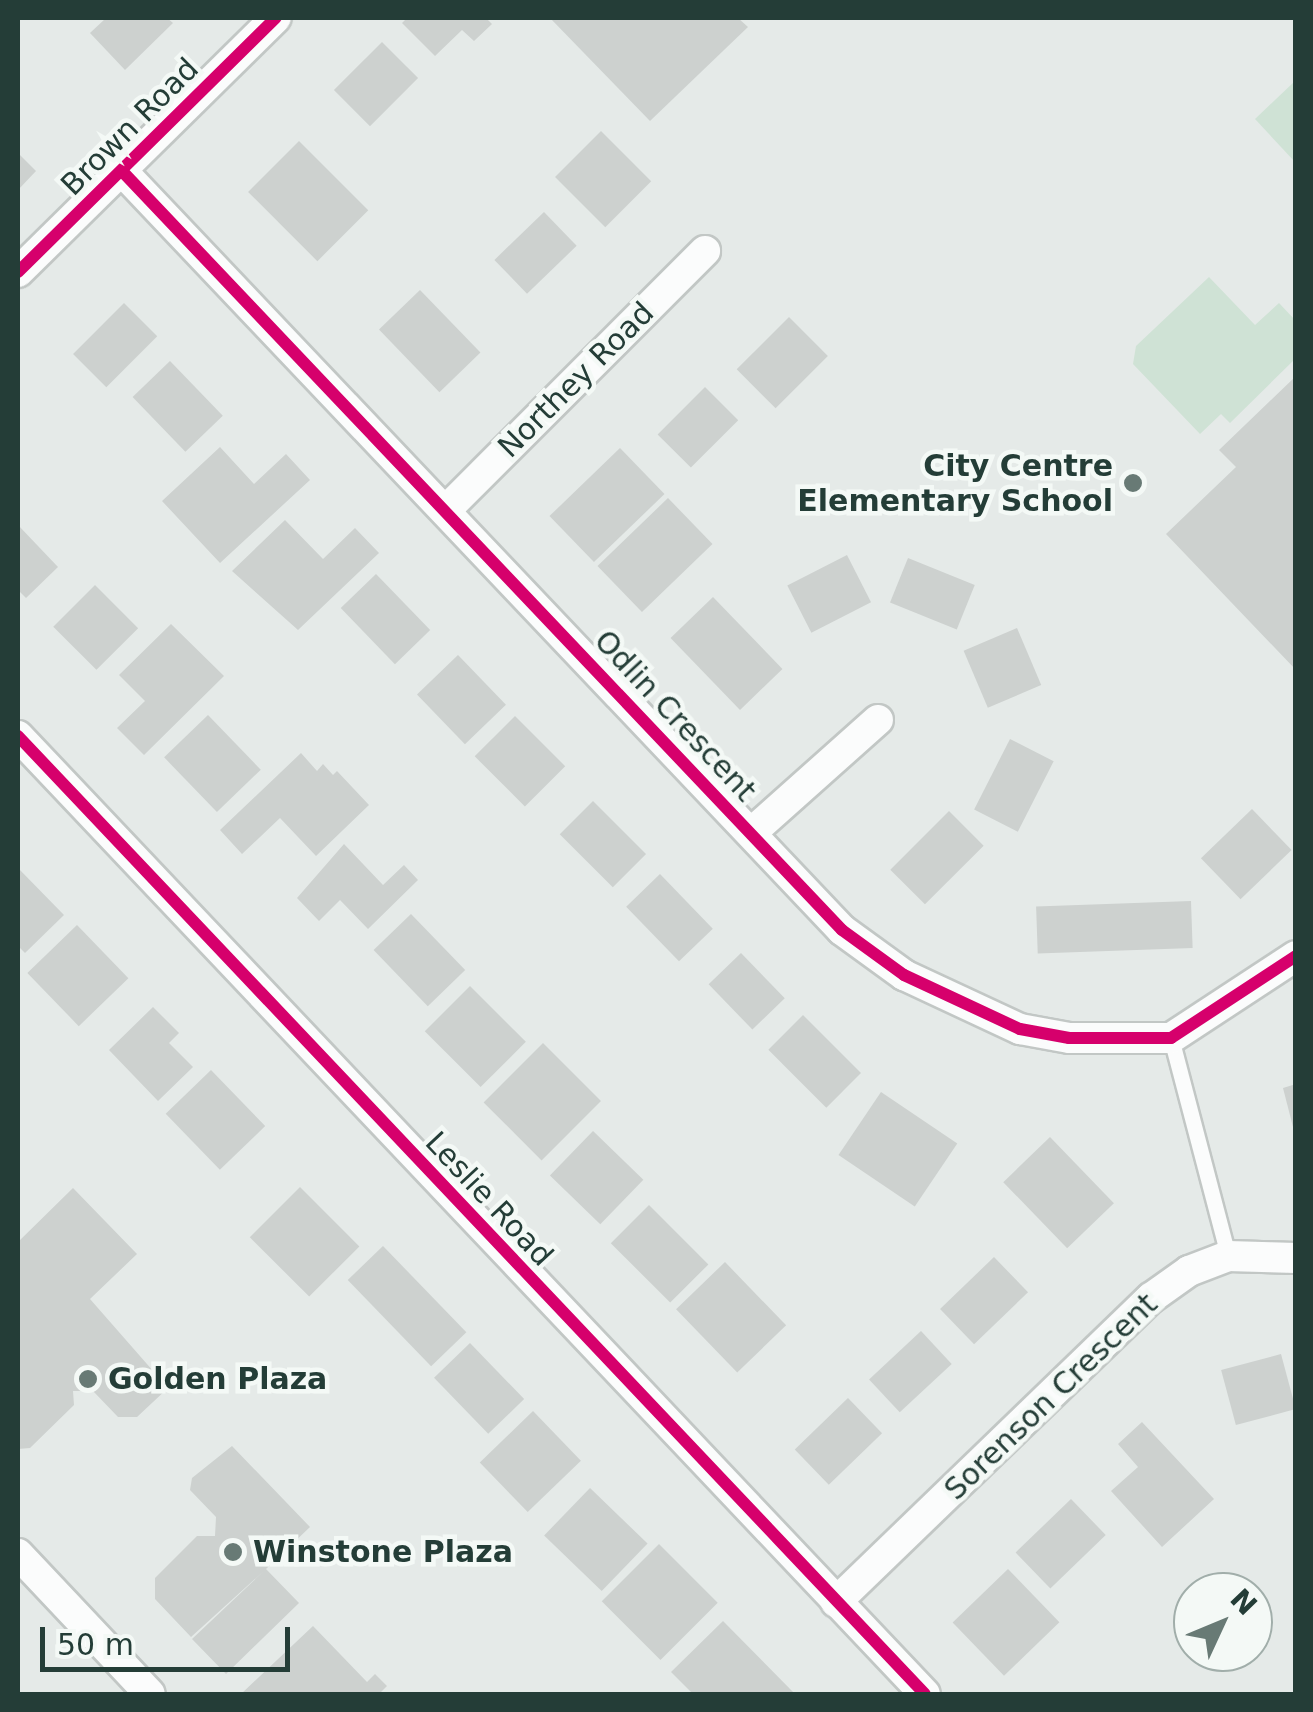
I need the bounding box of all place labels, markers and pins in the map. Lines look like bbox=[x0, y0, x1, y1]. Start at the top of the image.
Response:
place label: City Centre Elementary School bbox=[797, 448, 1113, 518]
marker: City Centre Elementary School bbox=[1122, 472, 1144, 494]
place label: Golden Plaza bbox=[108, 1361, 327, 1397]
marker: Golden Plaza bbox=[77, 1368, 99, 1390]
place label: Winstone Plaza bbox=[253, 1534, 513, 1570]
marker: Winstone Plaza bbox=[222, 1541, 244, 1563]

